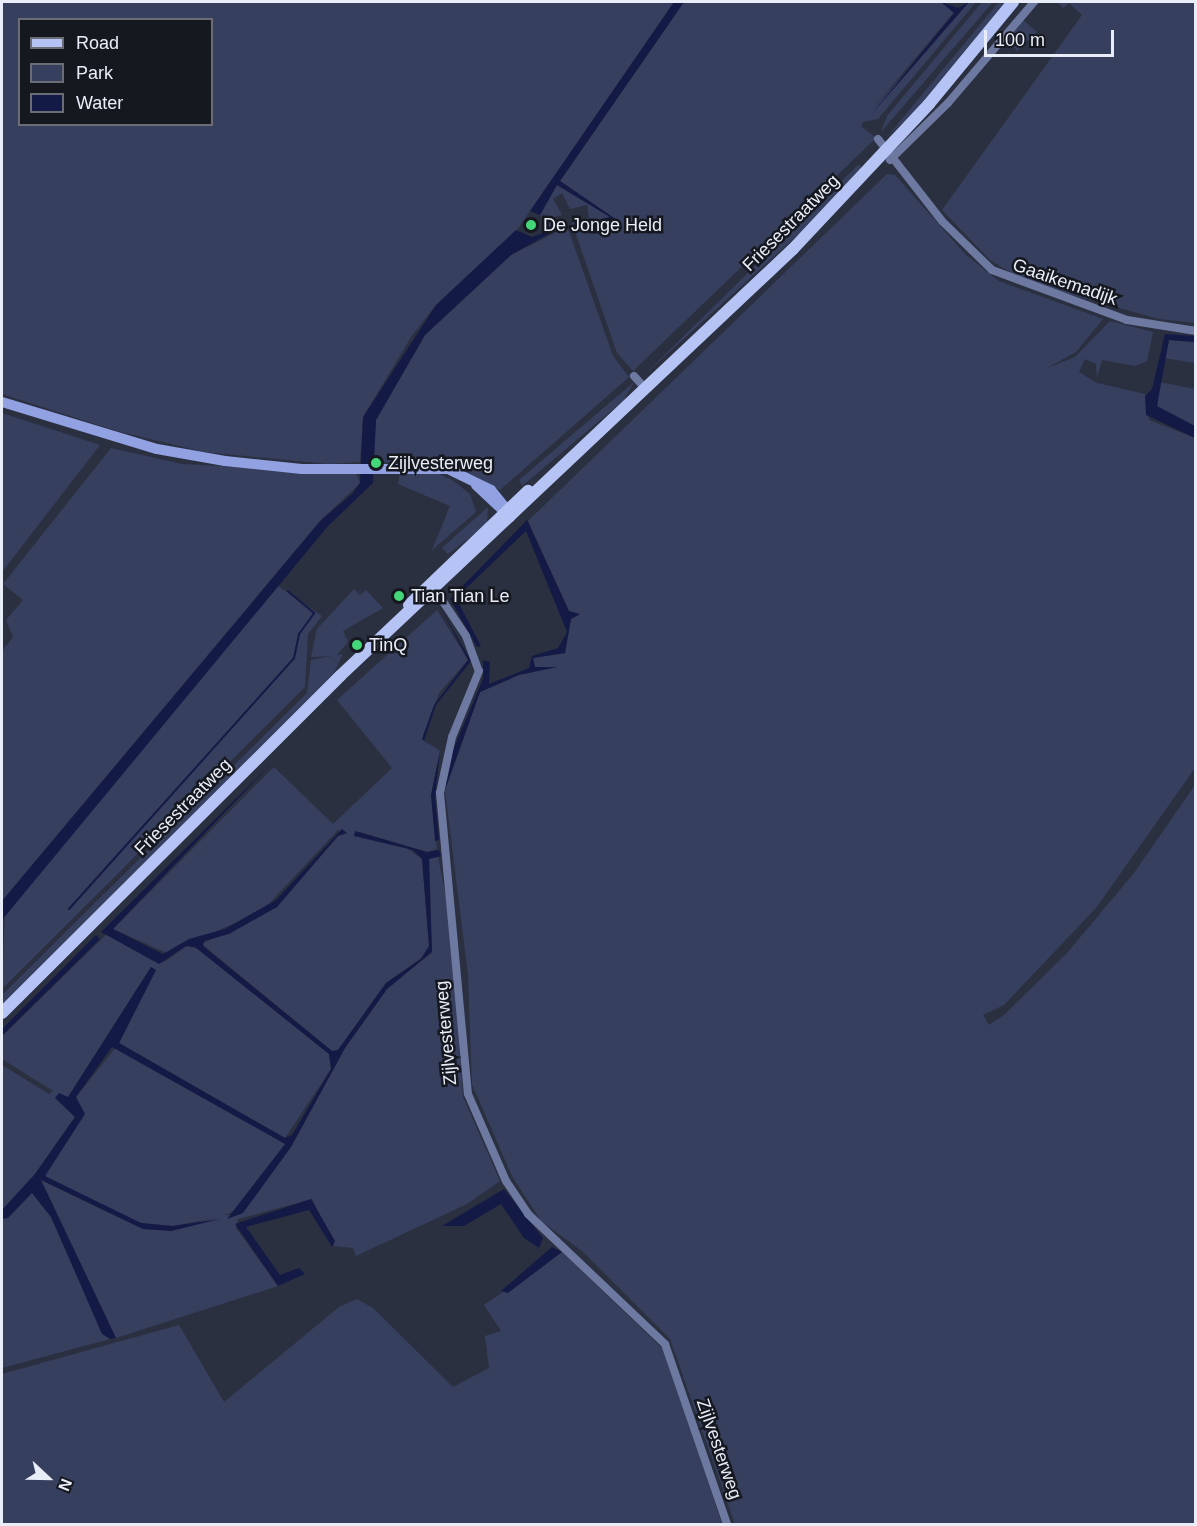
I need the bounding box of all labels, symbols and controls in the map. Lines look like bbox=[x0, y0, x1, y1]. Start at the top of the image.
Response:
legend bbox=[18, 18, 213, 126]
scale bar bbox=[987, 18, 1118, 56]
text: 100 m bbox=[995, 30, 1045, 50]
text: Road bbox=[76, 33, 119, 53]
text: Park bbox=[76, 63, 113, 83]
text: Water bbox=[76, 93, 123, 113]
street label: Friesestraatweg bbox=[738, 170, 844, 276]
place label: De Jonge Held bbox=[543, 214, 662, 236]
marker: De Jonge Held bbox=[524, 218, 538, 232]
street label: Gaaikemadijk bbox=[1010, 254, 1120, 310]
place label: Zijlvesterweg bbox=[388, 452, 493, 474]
marker: Zijlvesterweg bbox=[369, 456, 383, 470]
place label: Tian Tian Le bbox=[411, 585, 510, 607]
marker: Tian Tian Le bbox=[392, 589, 406, 603]
place label: TinQ bbox=[369, 634, 407, 656]
marker: TinQ bbox=[350, 638, 364, 652]
street label: Friesestraatweg bbox=[130, 754, 236, 860]
street label: Zijlvesterweg bbox=[431, 980, 461, 1086]
street label: Zijlvesterweg bbox=[692, 1396, 746, 1502]
north arrow bbox=[18, 1448, 78, 1508]
text: N bbox=[55, 1476, 75, 1493]

